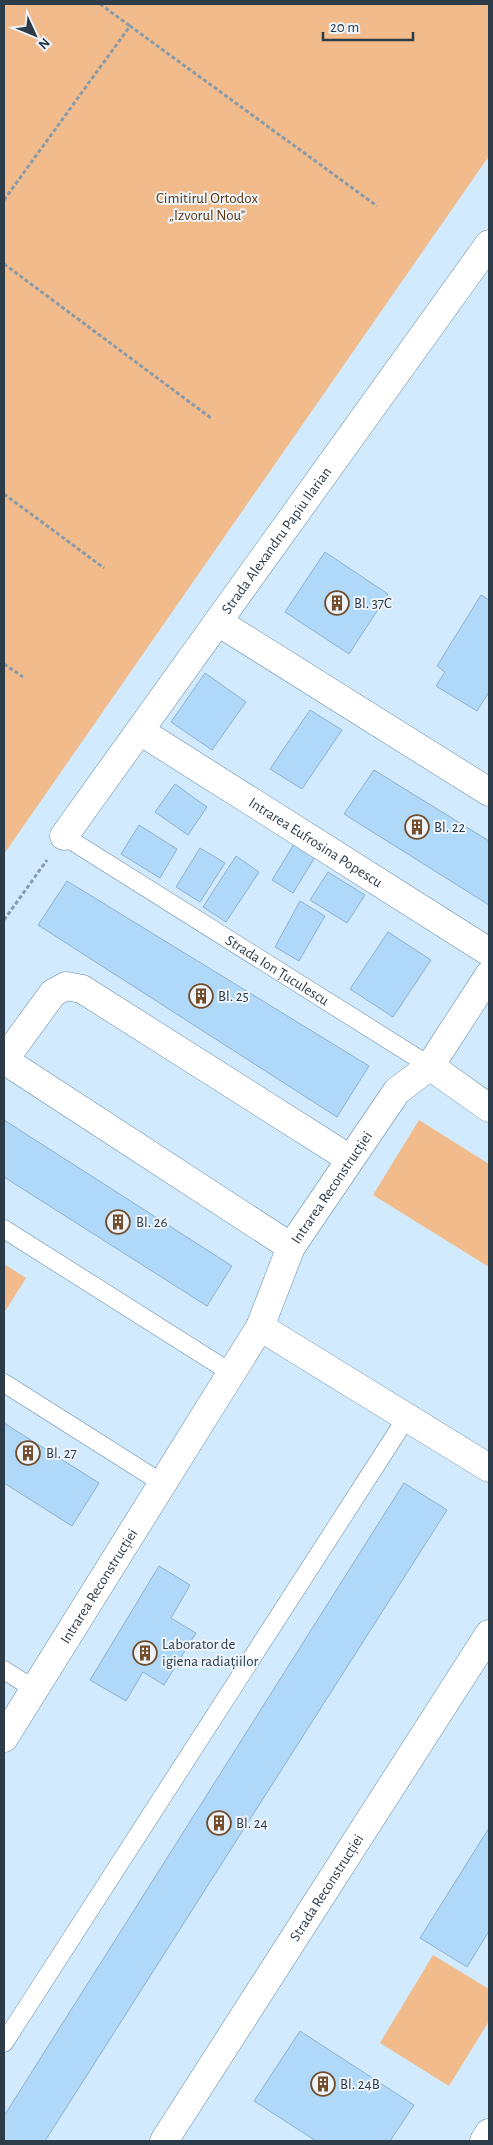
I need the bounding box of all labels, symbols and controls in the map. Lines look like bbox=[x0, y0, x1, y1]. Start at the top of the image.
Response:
north arrow bbox=[10, 10, 60, 60]
scale bar bbox=[323, 10, 413, 42]
text: 20 m bbox=[330, 20, 359, 35]
text: N bbox=[35, 35, 52, 52]
park label: Cimitirul Ortodox „Izvorul Nou” bbox=[156, 191, 258, 223]
street label: Strada Alexandru Papiu Ilarian bbox=[219, 464, 334, 617]
building icon: Bl. 37C bbox=[324, 590, 350, 616]
place label: Bl. 37C bbox=[354, 596, 392, 611]
street label: Intrarea Eufrosina Popescu bbox=[246, 795, 385, 890]
building icon: Bl. 22 bbox=[404, 814, 430, 840]
place label: Bl. 22 bbox=[434, 820, 465, 835]
street label: Strada Ion Țuculescu bbox=[223, 932, 332, 1008]
building icon: Bl. 25 bbox=[188, 983, 214, 1009]
place label: Bl. 25 bbox=[218, 989, 249, 1004]
street label: Intrarea Reconstrucției bbox=[288, 1129, 375, 1246]
building icon: Bl. 26 bbox=[105, 1209, 131, 1235]
place label: Bl. 26 bbox=[136, 1215, 168, 1230]
building icon: Bl. 27 bbox=[15, 1440, 41, 1466]
place label: Bl. 27 bbox=[46, 1446, 77, 1461]
street label: Intrarea Reconstrucției bbox=[57, 1526, 140, 1646]
place label: Laborator de igiena radiațiilor bbox=[162, 1637, 259, 1670]
building icon: Laborator de igiena radiațiilor bbox=[132, 1640, 158, 1666]
building icon: Bl. 24 bbox=[206, 1810, 232, 1836]
place label: Bl. 24 bbox=[236, 1816, 268, 1831]
street label: Strada Reconstrucției bbox=[287, 1831, 366, 1944]
building icon: Bl. 24B bbox=[310, 2071, 336, 2097]
place label: Bl. 24B bbox=[340, 2077, 380, 2092]

